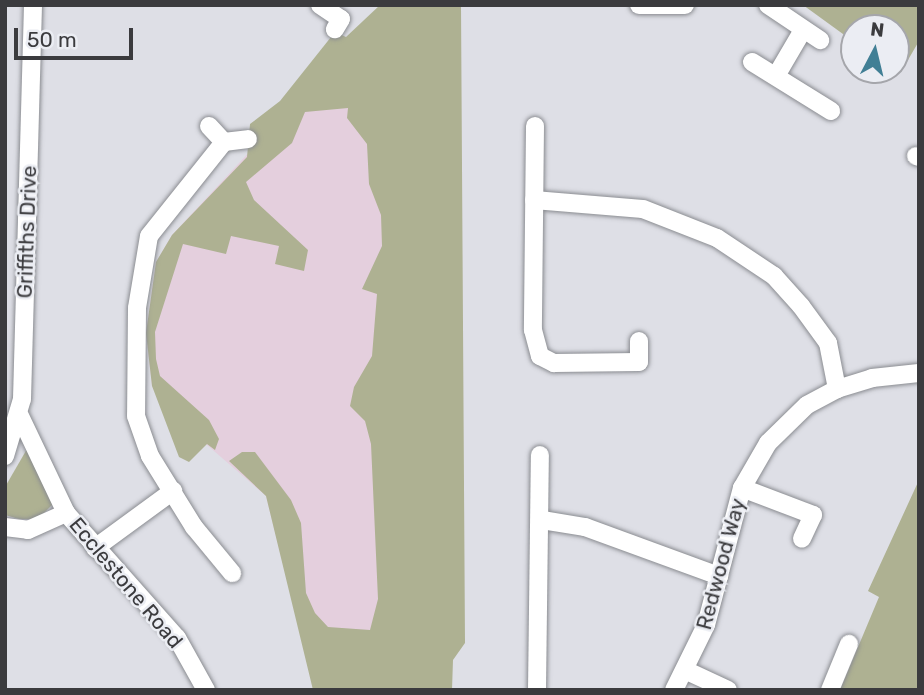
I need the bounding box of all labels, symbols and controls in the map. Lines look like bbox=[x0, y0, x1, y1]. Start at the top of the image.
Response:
scale bar bbox=[18, 14, 136, 58]
north arrow bbox=[840, 14, 910, 84]
text: N bbox=[869, 17, 886, 42]
text: 50 m bbox=[27, 27, 77, 52]
street label: Griffiths Drive bbox=[12, 165, 42, 299]
street label: Redwood Way bbox=[691, 495, 751, 633]
street label: Ecclestone Road bbox=[64, 512, 188, 654]

